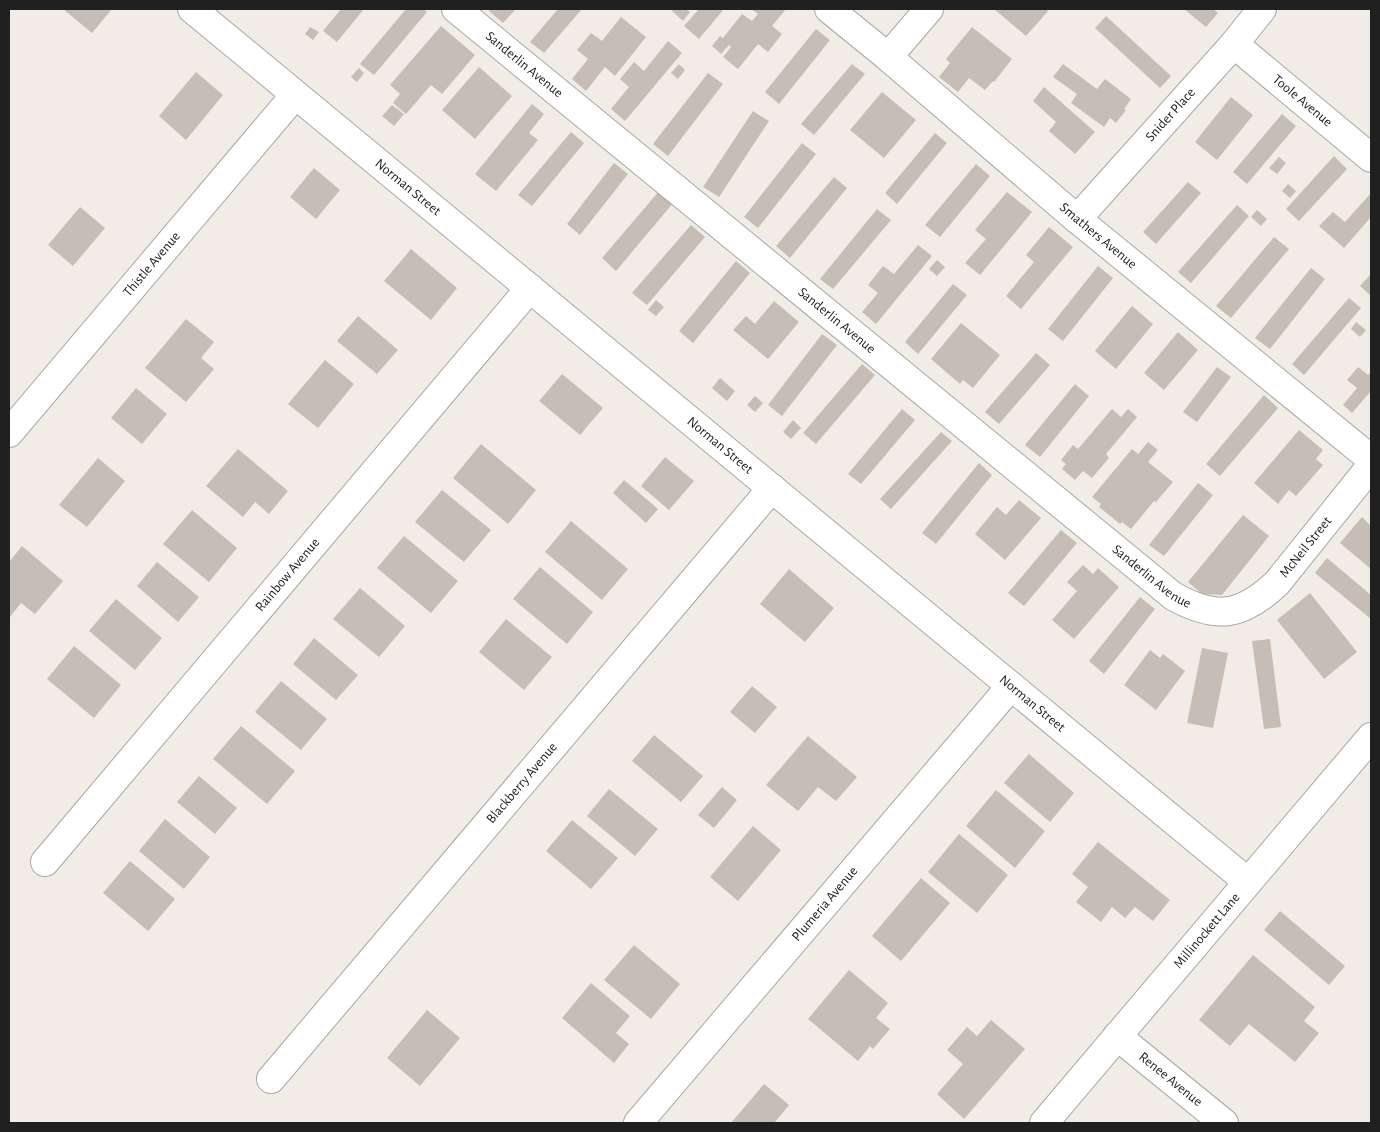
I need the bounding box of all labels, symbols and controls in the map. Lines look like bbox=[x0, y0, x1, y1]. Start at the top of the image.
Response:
street label: Sanderlin Avenue bbox=[483, 29, 565, 100]
street label: Toole Avenue bbox=[1270, 72, 1335, 130]
street label: Snider Place bbox=[1143, 85, 1198, 144]
street label: Norman Street bbox=[372, 156, 444, 219]
street label: Smathers Avenue bbox=[1057, 200, 1139, 272]
street label: Thistle Avenue bbox=[121, 229, 183, 299]
street label: Sanderlin Avenue bbox=[795, 285, 878, 356]
street label: Norman Street bbox=[684, 414, 756, 477]
street label: McNeil Street bbox=[1277, 514, 1335, 580]
street label: Rainbow Avenue bbox=[253, 535, 322, 614]
street label: Sanderlin Avenue bbox=[1109, 542, 1193, 611]
street label: Norman Street bbox=[997, 672, 1068, 735]
street label: Blackberry Avenue bbox=[484, 740, 560, 826]
street label: Plumeria Avenue bbox=[789, 864, 860, 944]
street label: Millinockett Lane bbox=[1171, 890, 1243, 971]
street label: Renee Avenue bbox=[1136, 1050, 1205, 1109]

